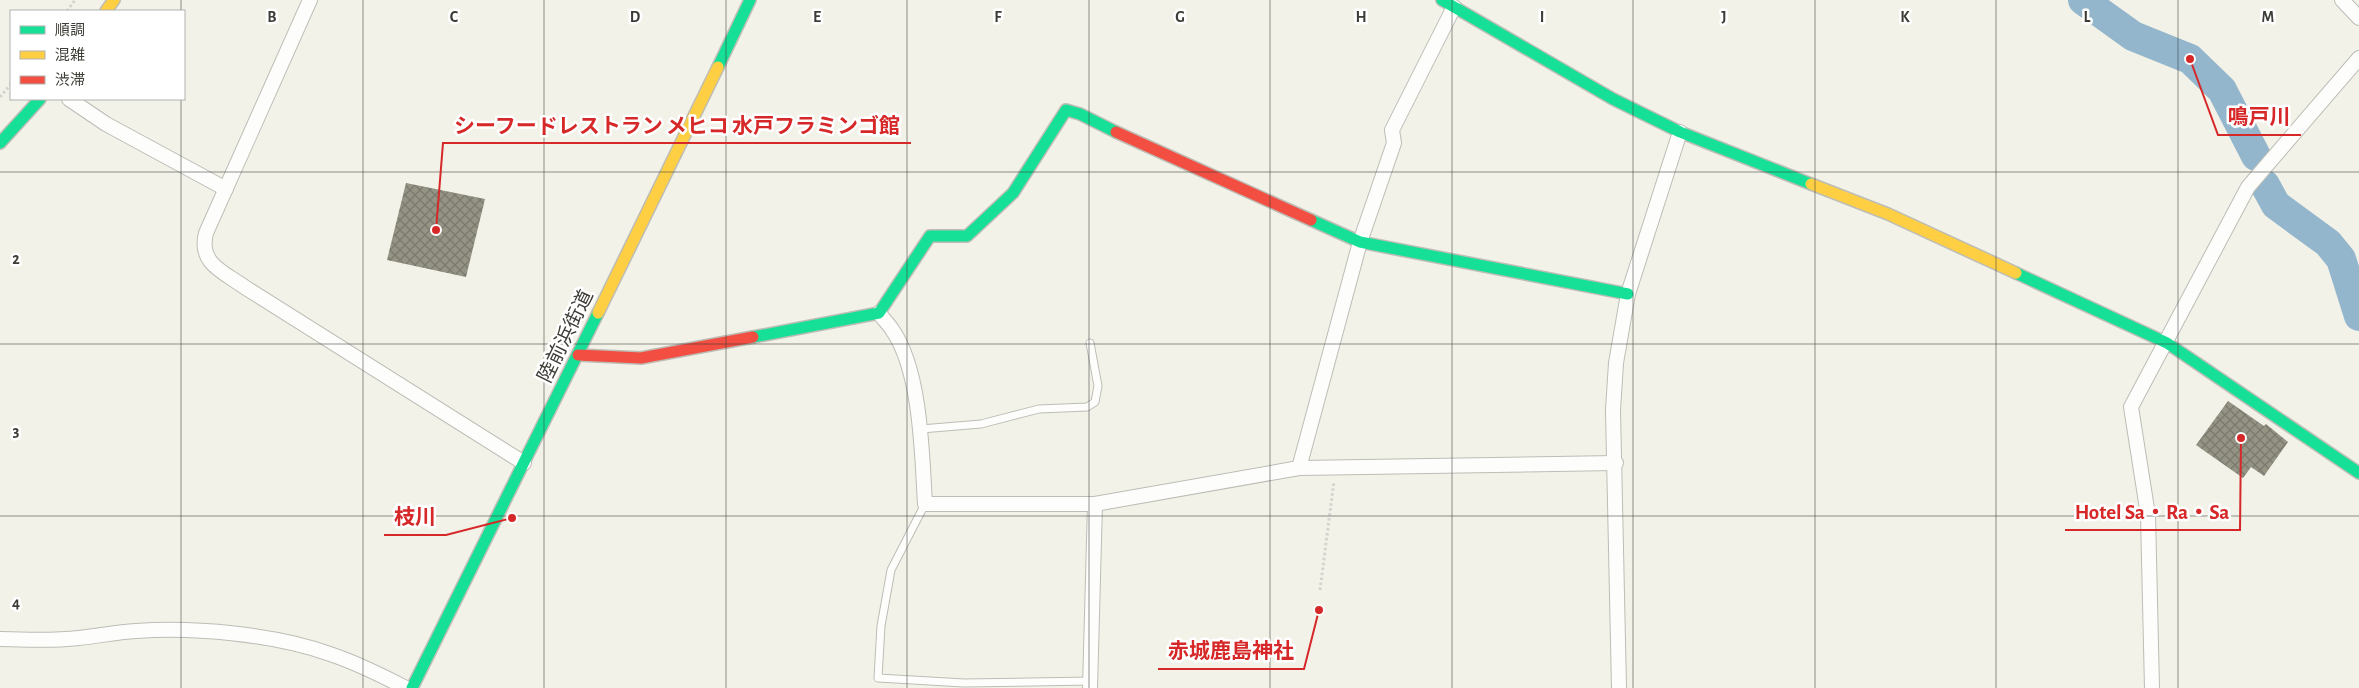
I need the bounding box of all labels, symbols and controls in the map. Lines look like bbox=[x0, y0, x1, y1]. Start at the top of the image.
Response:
text: B bbox=[267, 9, 277, 25]
text: C bbox=[450, 9, 459, 25]
text: D bbox=[630, 9, 641, 25]
text: E bbox=[813, 9, 821, 25]
text: F bbox=[994, 9, 1002, 25]
text: G bbox=[1175, 9, 1185, 25]
text: H bbox=[1355, 9, 1367, 25]
text: I bbox=[1540, 9, 1544, 25]
text: J bbox=[1721, 9, 1727, 25]
text: K bbox=[1900, 9, 1910, 25]
text: L bbox=[2084, 9, 2091, 25]
text: M bbox=[2262, 9, 2274, 25]
legend bbox=[10, 10, 185, 100]
text: 順調 bbox=[55, 23, 85, 38]
text: 混雑 bbox=[55, 47, 85, 63]
text: 渋滞 bbox=[55, 72, 85, 88]
callout: 鳴戸川 bbox=[2218, 99, 2301, 135]
text: 鳴戸川 bbox=[2228, 106, 2291, 128]
callout: シーフードレストラン メヒコ 水戸フラミンゴ館 bbox=[443, 107, 911, 143]
text: シーフードレストラン メヒコ 水戸フラミンゴ館 bbox=[454, 114, 900, 137]
text: 2 bbox=[12, 251, 20, 267]
street label: 陸前浜街道 bbox=[534, 287, 597, 386]
text: 3 bbox=[13, 423, 20, 439]
callout: Hotel Sa・Ra・Sa bbox=[2065, 494, 2240, 530]
callout: 枝川 bbox=[384, 499, 446, 535]
text: Hotel Sa・Ra・Sa bbox=[2075, 502, 2229, 523]
text: 枝川 bbox=[394, 506, 436, 528]
text: 4 bbox=[12, 595, 20, 611]
callout: 赤城鹿島神社 bbox=[1158, 633, 1304, 669]
text: 赤城鹿島神社 bbox=[1168, 639, 1294, 662]

